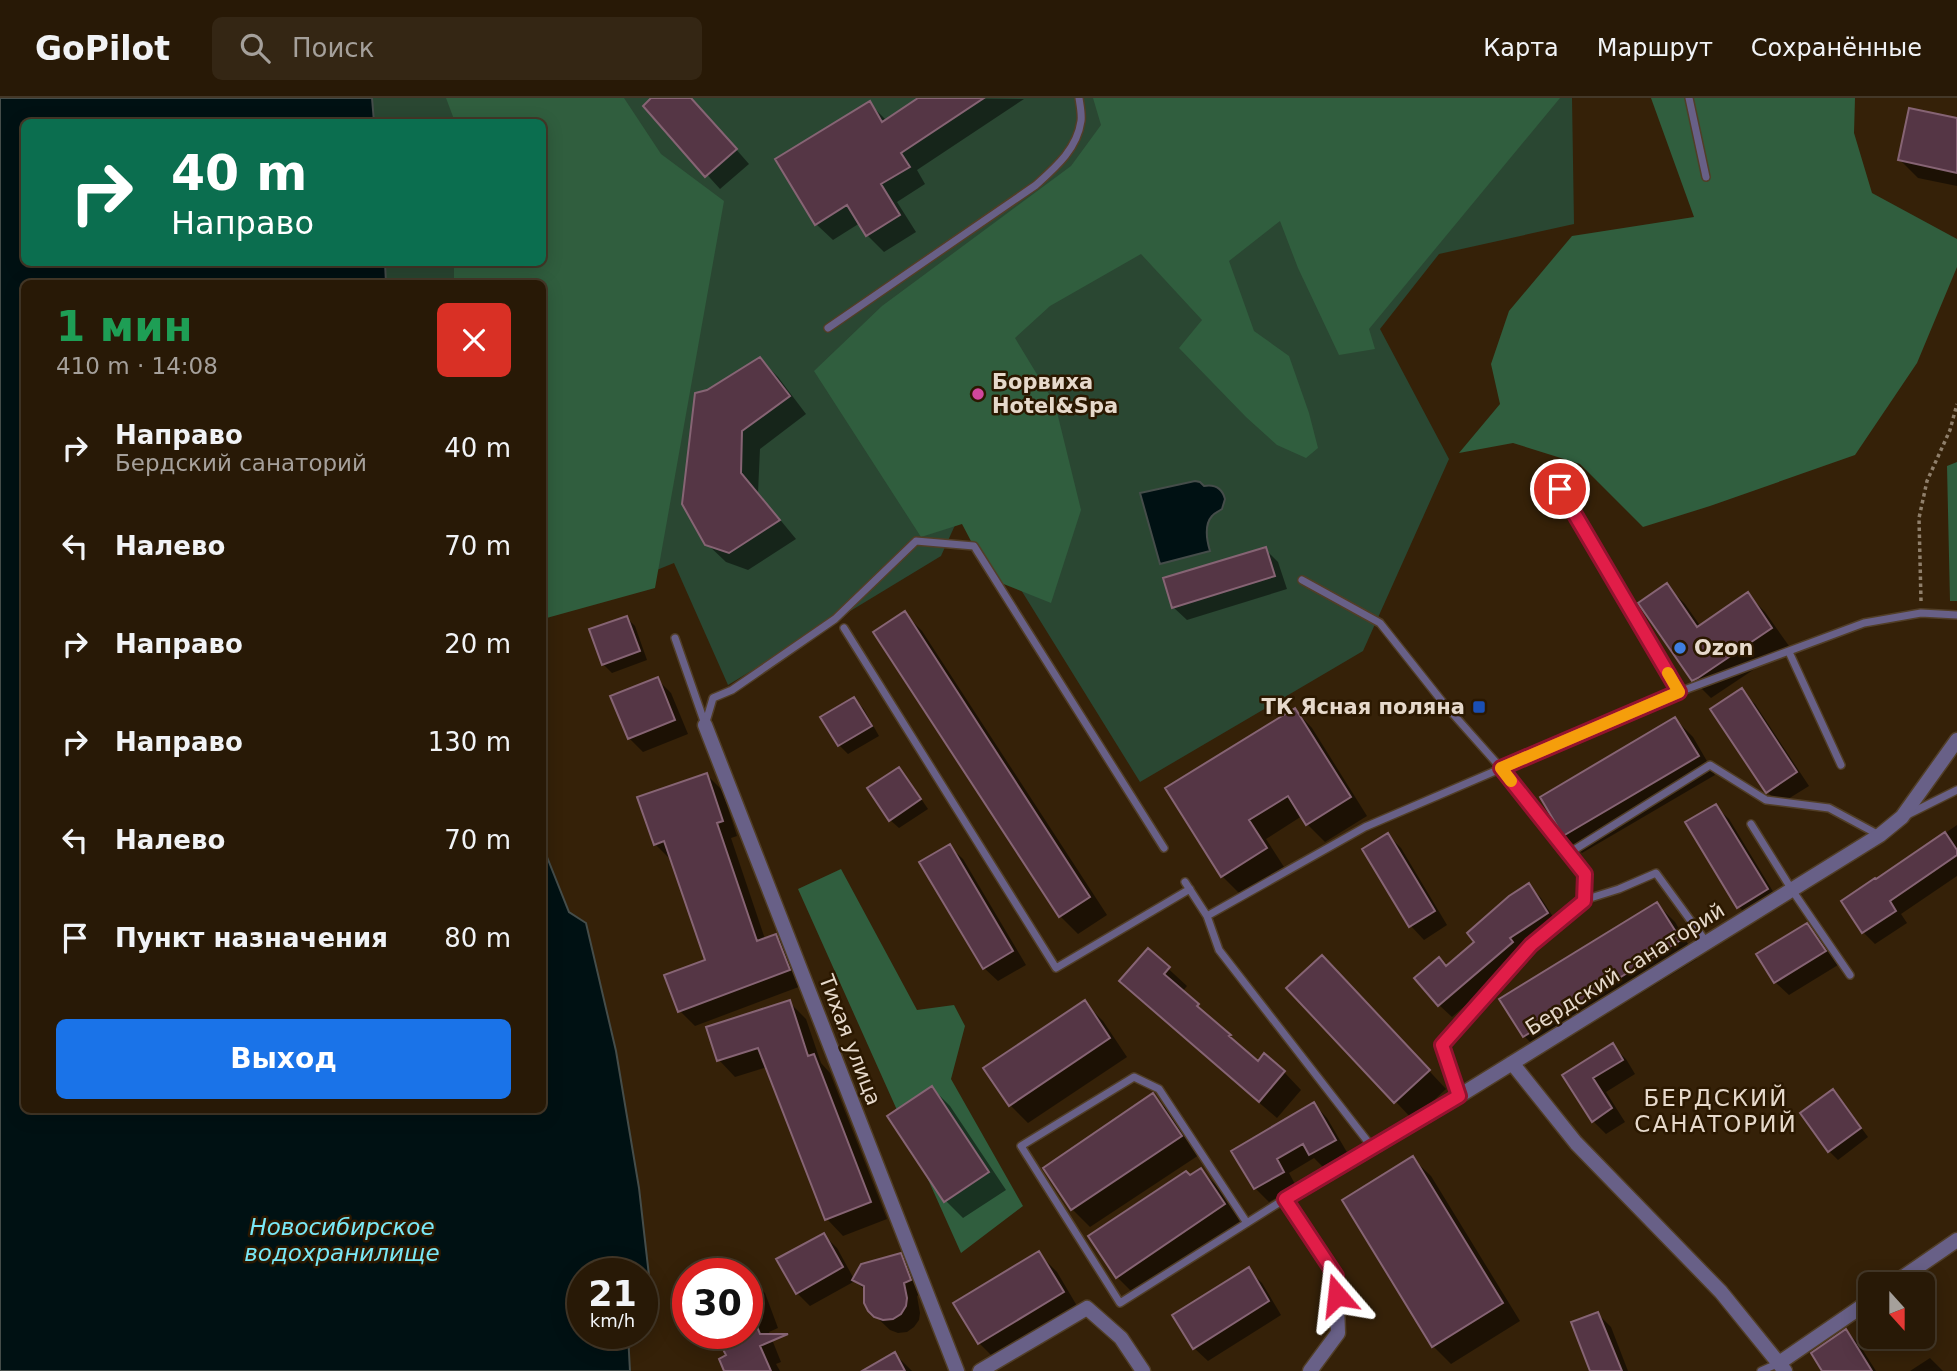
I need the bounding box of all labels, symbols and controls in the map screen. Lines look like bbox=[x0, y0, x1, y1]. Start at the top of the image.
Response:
search box bbox=[212, 17, 702, 80]
text: GoPilot bbox=[35, 29, 170, 68]
icon: search bbox=[236, 29, 274, 67]
text: Поиск bbox=[292, 33, 374, 63]
text: Карта bbox=[1483, 34, 1559, 62]
text: Маршрут bbox=[1597, 34, 1713, 62]
text: Сохранённые bbox=[1751, 34, 1922, 62]
text: 40 m bbox=[171, 145, 307, 202]
icon: right bbox=[56, 147, 147, 238]
text: Направо bbox=[171, 204, 314, 242]
text: 1 мин bbox=[56, 302, 193, 351]
button: close bbox=[437, 303, 511, 377]
text: 410 m · 14:08 bbox=[56, 353, 218, 379]
place label: Борвиха Hotel&Spa bbox=[992, 370, 1118, 418]
marker: Борвиха Hotel&Spa bbox=[970, 386, 986, 402]
text: Направо bbox=[115, 420, 243, 450]
icon: right bbox=[56, 429, 94, 467]
text: 40 m bbox=[444, 433, 511, 463]
text: Бердский санаторий bbox=[115, 450, 367, 476]
pin bbox=[1530, 459, 1590, 519]
icon: arrive bbox=[1541, 470, 1579, 508]
icon: left bbox=[56, 527, 94, 565]
text: Налево bbox=[115, 531, 225, 561]
text: 70 m bbox=[444, 531, 511, 561]
icon: right bbox=[56, 625, 94, 663]
text: Направо bbox=[115, 629, 243, 659]
text: 20 m bbox=[444, 629, 511, 659]
place label: Ozon bbox=[1694, 636, 1753, 660]
marker: Ozon bbox=[1672, 640, 1688, 656]
place label: ТК Ясная поляна bbox=[1262, 695, 1465, 719]
marker: ТК Ясная поляна bbox=[1471, 699, 1487, 715]
icon: right bbox=[56, 723, 94, 761]
text: Направо bbox=[115, 727, 243, 757]
text: 130 m bbox=[428, 727, 511, 757]
icon: left bbox=[56, 821, 94, 859]
text: Налево bbox=[115, 825, 225, 855]
text: 70 m bbox=[444, 825, 511, 855]
street label: Бердский санаторий bbox=[1521, 898, 1729, 1040]
icon: arrive bbox=[56, 919, 94, 957]
text: Пункт назначения bbox=[115, 923, 388, 953]
text: 80 m bbox=[444, 923, 511, 953]
street label: Тихая улица bbox=[814, 970, 886, 1109]
button: Выход bbox=[56, 1019, 511, 1099]
district label: БЕРДСКИЙ САНАТОРИЙ bbox=[1634, 1084, 1798, 1137]
water label: Новосибирское водохранилище bbox=[244, 1214, 440, 1266]
speed limit sign: 30 bbox=[672, 1258, 763, 1349]
position arrow bbox=[1300, 1258, 1374, 1332]
north arrow bbox=[1858, 1272, 1936, 1349]
map controls bbox=[1858, 1272, 1935, 1349]
text: 21 bbox=[588, 1274, 637, 1314]
text: km/h bbox=[590, 1310, 635, 1331]

